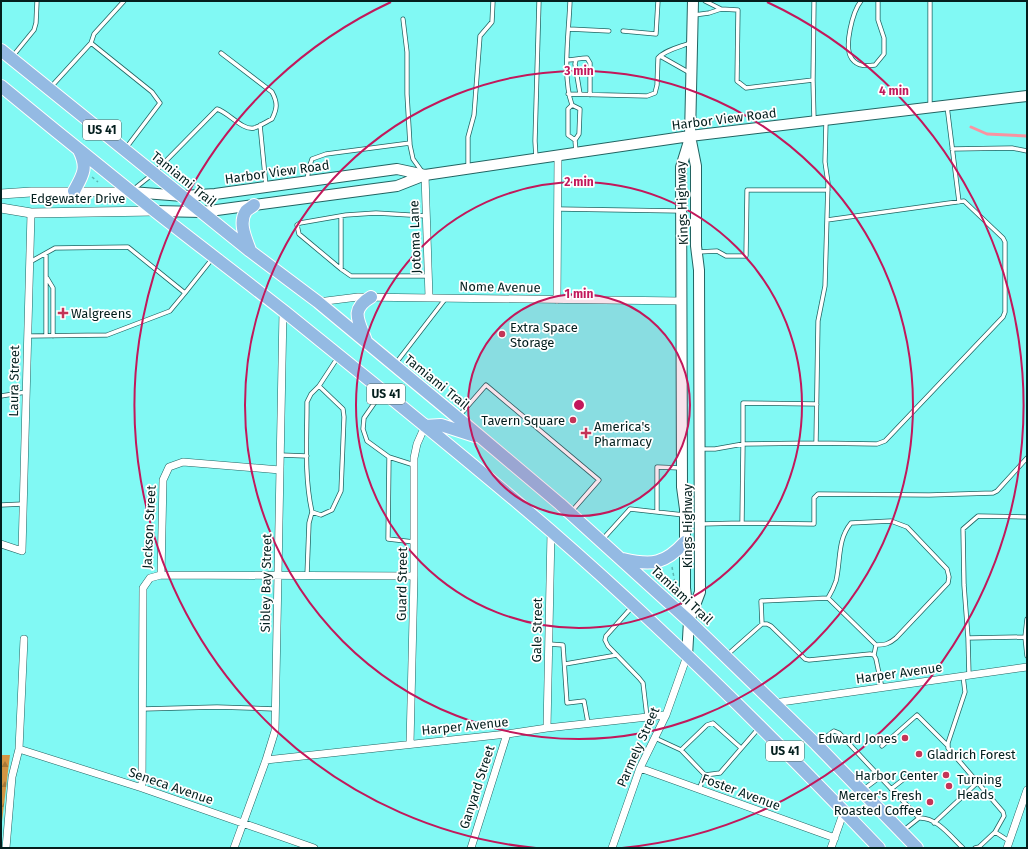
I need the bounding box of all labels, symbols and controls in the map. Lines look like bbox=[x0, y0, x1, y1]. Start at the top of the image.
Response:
text: 3 min bbox=[563, 64, 594, 78]
text: 4 min bbox=[879, 84, 909, 98]
street label: Harbor View Road bbox=[671, 105, 777, 133]
road number: US 41 bbox=[83, 120, 121, 140]
street label: Tamiami Trail bbox=[149, 148, 219, 210]
street label: Harbor View Road bbox=[224, 157, 330, 187]
street label: Kings Highway bbox=[673, 160, 691, 245]
text: 2 min bbox=[564, 175, 594, 189]
street label: Edgewater Drive bbox=[31, 191, 125, 206]
street label: Jotoma Lane bbox=[406, 200, 424, 274]
street label: Nome Avenue bbox=[459, 279, 541, 295]
text: 1 min bbox=[565, 287, 593, 301]
place label: Walgreens bbox=[71, 306, 131, 321]
marker: Walgreens bbox=[58, 308, 68, 318]
place label: Extra Space Storage bbox=[510, 320, 578, 350]
marker: Extra Space Storage bbox=[497, 329, 507, 339]
street label: Laura Street bbox=[6, 345, 22, 417]
street label: Tamiami Trail bbox=[402, 351, 472, 413]
road number: US 41 bbox=[367, 384, 405, 404]
centre of rings bbox=[572, 398, 586, 412]
place label: Tavern Square bbox=[481, 413, 565, 428]
marker: Tavern Square bbox=[568, 415, 578, 425]
place label: America's Pharmacy bbox=[594, 419, 652, 449]
marker: America's Pharmacy bbox=[581, 428, 591, 438]
street label: Kings Highway bbox=[680, 483, 695, 568]
street label: Jackson Street bbox=[139, 484, 159, 569]
street label: Sibley Bay Street bbox=[258, 533, 274, 633]
street label: Guard Street bbox=[394, 547, 410, 621]
street label: Tamiami Trail bbox=[648, 563, 716, 627]
street label: Gale Street bbox=[529, 597, 545, 662]
street label: Harper Avenue bbox=[855, 659, 943, 687]
street label: Parmely Street bbox=[614, 704, 662, 789]
street label: Harper Avenue bbox=[421, 714, 509, 738]
place label: Edward Jones bbox=[818, 731, 897, 746]
marker: Edward Jones bbox=[900, 733, 910, 743]
road number: US 41 bbox=[766, 741, 804, 761]
street label: Ganyard Street bbox=[456, 743, 498, 831]
place label: Gladrich Forest bbox=[927, 747, 1016, 762]
marker: Gladrich Forest bbox=[914, 749, 924, 759]
street label: Seneca Avenue bbox=[127, 764, 215, 808]
place label: Harbor Center bbox=[855, 768, 938, 783]
marker: Harbor Center bbox=[941, 770, 951, 780]
street label: Foster Avenue bbox=[700, 771, 782, 813]
place label: Turning Heads bbox=[957, 772, 1002, 802]
marker: Turning Heads bbox=[944, 781, 954, 791]
place label: Mercer's Fresh Roasted Coffee bbox=[834, 788, 922, 818]
marker: Mercer's Fresh Roasted Coffee bbox=[925, 797, 935, 807]

